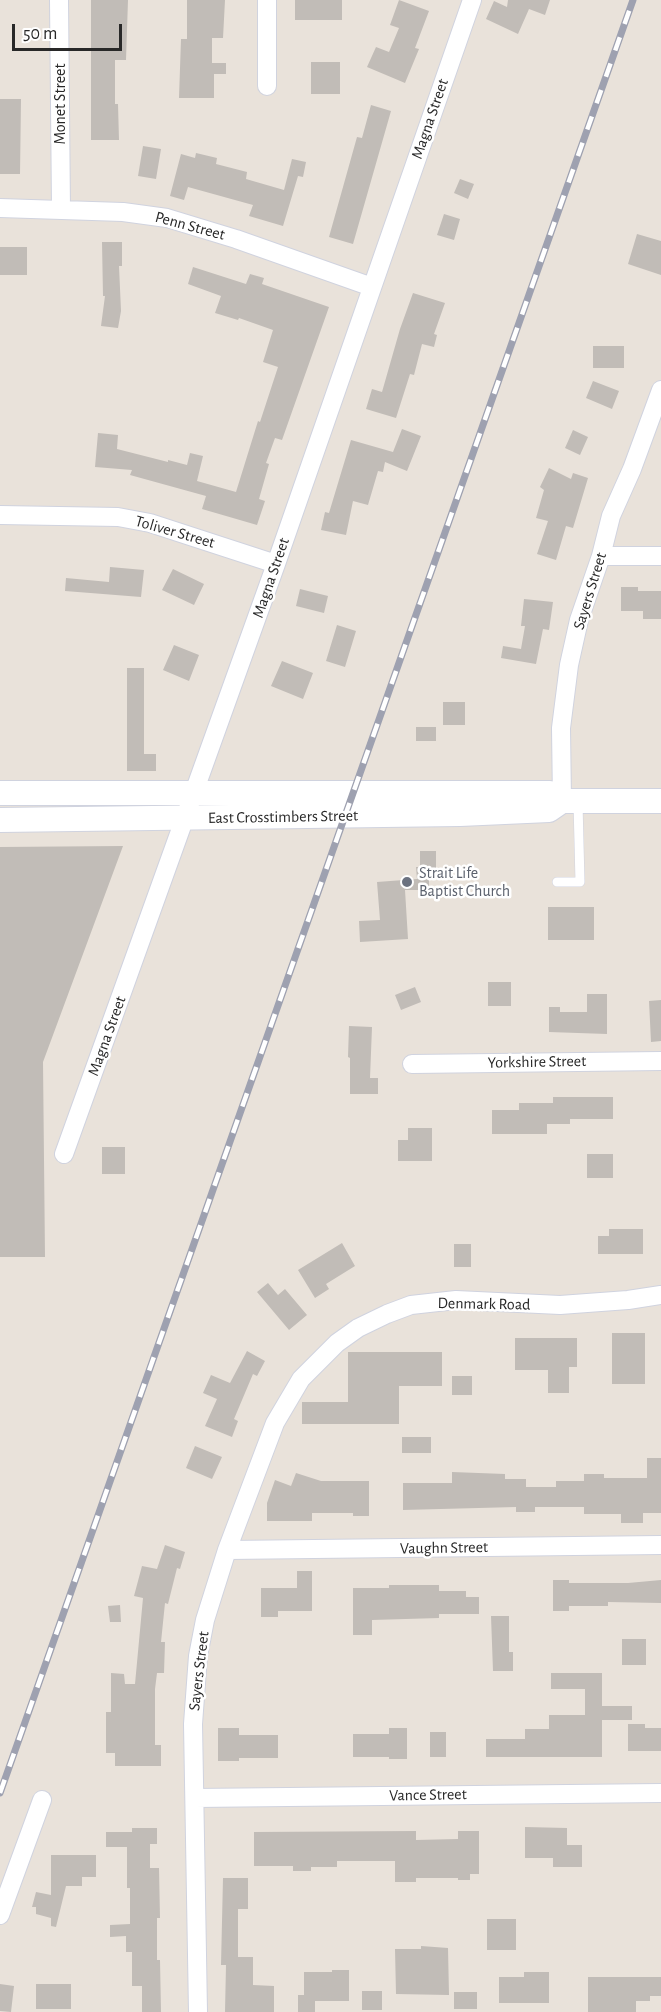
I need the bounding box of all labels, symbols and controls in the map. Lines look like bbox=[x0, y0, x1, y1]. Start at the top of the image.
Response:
scale bar bbox=[15, 12, 124, 50]
text: 50 m bbox=[23, 25, 57, 43]
street label: Monet Street bbox=[50, 63, 70, 145]
street label: Magna Street bbox=[407, 76, 453, 162]
street label: Penn Street bbox=[153, 207, 227, 245]
street label: Toliver Street bbox=[133, 511, 217, 553]
street label: Magna Street bbox=[248, 535, 294, 621]
street label: Sayers Street bbox=[569, 550, 611, 632]
street label: East Crosstimbers Street bbox=[208, 806, 358, 828]
place label: Strait Life Baptist Church bbox=[419, 863, 510, 901]
marker: Strait Life Baptist Church bbox=[400, 875, 414, 889]
street label: Magna Street bbox=[84, 993, 130, 1079]
street label: Yorkshire Street bbox=[488, 1052, 586, 1072]
street label: Denmark Road bbox=[437, 1294, 531, 1314]
street label: Vaughn Street bbox=[400, 1538, 488, 1558]
street label: Sayers Street bbox=[185, 1630, 213, 1712]
street label: Vance Street bbox=[389, 1785, 467, 1805]

